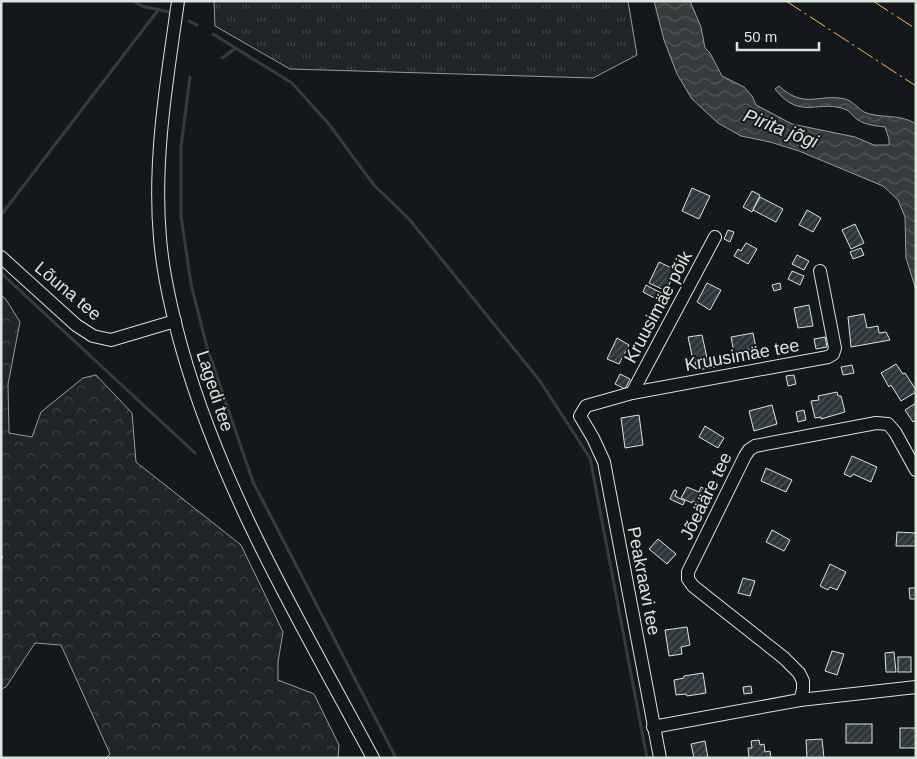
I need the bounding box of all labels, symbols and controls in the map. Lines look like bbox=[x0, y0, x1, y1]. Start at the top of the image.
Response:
scale bar bbox=[737, 20, 820, 52]
text: 50 m bbox=[744, 28, 777, 45]
water label: Pirita jõgi bbox=[741, 105, 822, 153]
street label: Kruusimäe põik bbox=[620, 247, 696, 366]
street label: Lõuna tee bbox=[31, 258, 105, 324]
street label: Kruusimäe tee bbox=[683, 335, 801, 375]
street label: Lagedi tee bbox=[192, 348, 238, 434]
street label: Jõeääre tee bbox=[676, 449, 736, 543]
street label: Peakraavi tee bbox=[624, 525, 664, 637]

